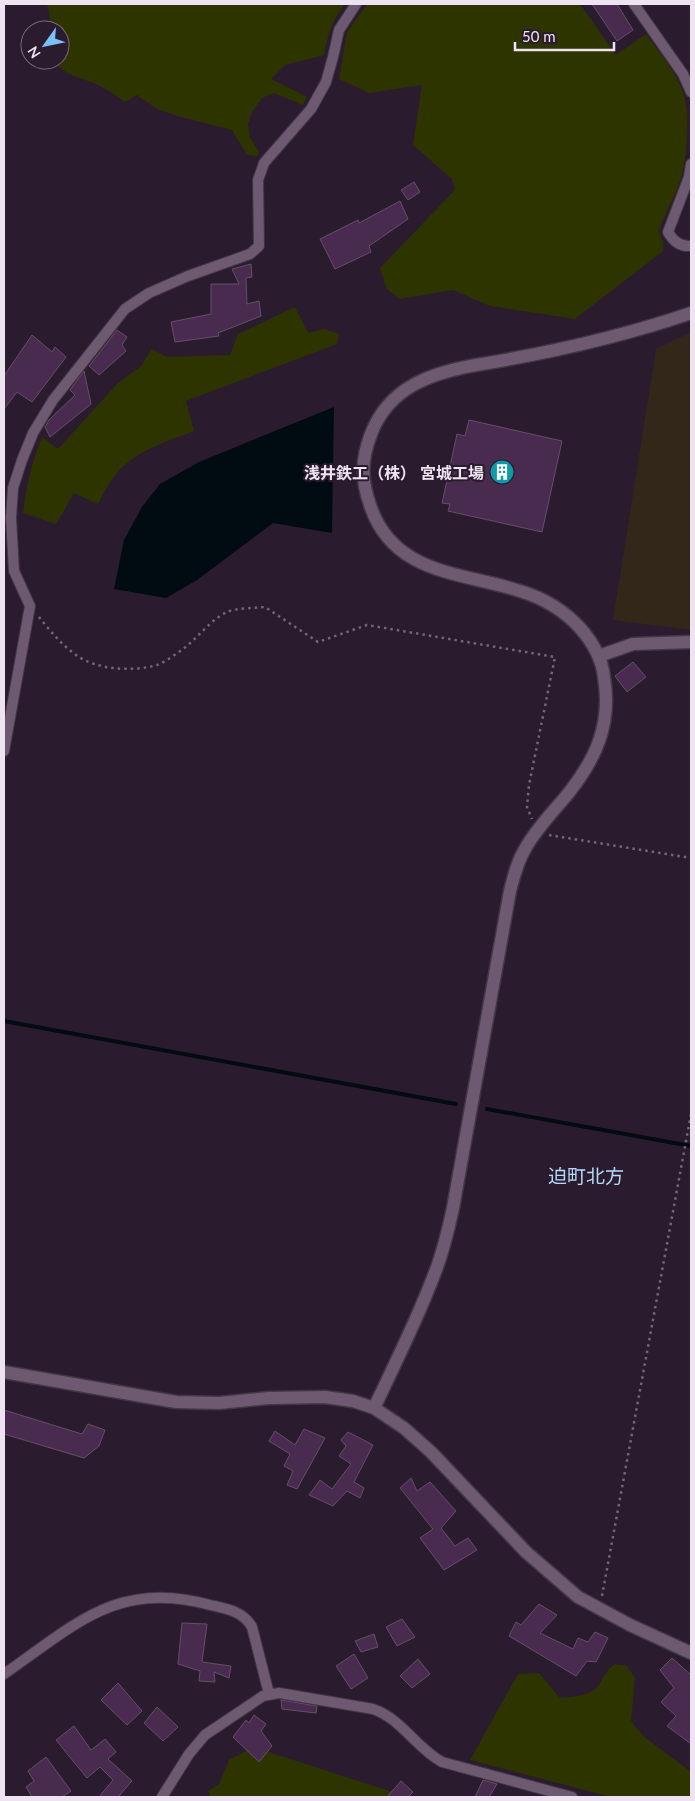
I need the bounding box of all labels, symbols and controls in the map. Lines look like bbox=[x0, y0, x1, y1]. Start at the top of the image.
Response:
north arrow bbox=[20, 20, 70, 70]
scale bar bbox=[515, 20, 614, 52]
text: 50 m bbox=[522, 27, 556, 45]
text: N bbox=[24, 43, 44, 62]
building icon: 浅井鉄工（株） 宮城工場 bbox=[489, 459, 515, 485]
place label: 浅井鉄工（株） 宮城工場 bbox=[304, 463, 484, 482]
district label: 迫町北方 bbox=[548, 1164, 624, 1187]

